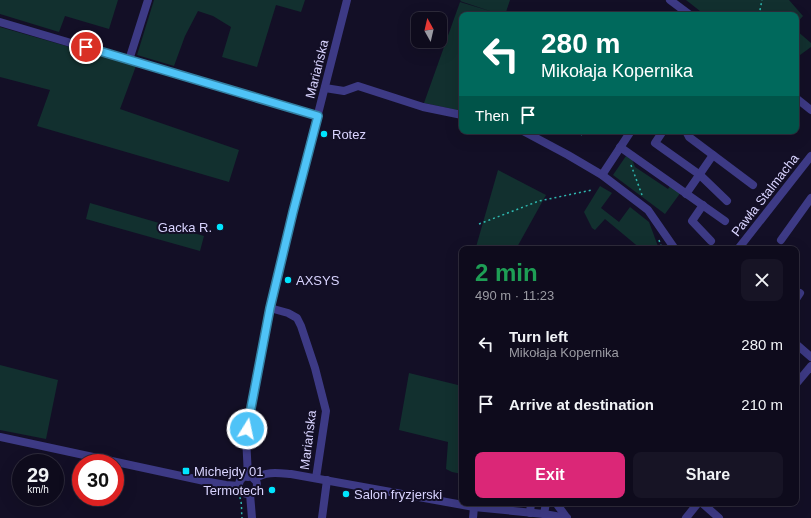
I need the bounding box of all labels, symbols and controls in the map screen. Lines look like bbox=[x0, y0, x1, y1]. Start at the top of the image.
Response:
north arrow bbox=[411, 12, 447, 48]
map controls bbox=[411, 12, 447, 48]
icon: left bbox=[475, 28, 527, 80]
text: 280 m bbox=[541, 28, 620, 59]
pin bbox=[69, 30, 103, 64]
icon: arrive bbox=[75, 36, 97, 58]
street label: Mariańska bbox=[302, 37, 332, 100]
text: Mikołaja Kopernika bbox=[541, 61, 693, 81]
icon: arrive bbox=[517, 104, 539, 126]
text: Then bbox=[475, 107, 509, 124]
place label: Rotez bbox=[332, 127, 366, 142]
marker: Rotez bbox=[319, 129, 329, 139]
street label: Pawła Stalmacha bbox=[728, 150, 802, 239]
place label: Gacka R. bbox=[158, 220, 212, 235]
marker: Gacka R. bbox=[215, 222, 225, 232]
text: 2 min bbox=[475, 259, 538, 286]
button: close bbox=[741, 259, 783, 301]
place label: AXSYS bbox=[296, 273, 340, 288]
marker: AXSYS bbox=[283, 275, 293, 285]
text: 490 m · 11:23 bbox=[475, 288, 554, 303]
text: Turn left bbox=[509, 328, 568, 345]
icon: left bbox=[475, 333, 497, 355]
text: 280 m bbox=[741, 336, 783, 353]
text: Mikołaja Kopernika bbox=[509, 345, 619, 360]
icon: arrive bbox=[475, 393, 497, 415]
text: Arrive at destination bbox=[509, 396, 654, 413]
text: 210 m bbox=[741, 396, 783, 413]
position arrow bbox=[226, 408, 268, 450]
street label: Mariańska bbox=[297, 409, 319, 471]
button: Exit bbox=[475, 452, 625, 498]
button: Share bbox=[633, 452, 783, 498]
speed limit sign: 30 bbox=[72, 454, 124, 506]
text: 29 bbox=[27, 464, 49, 486]
place label: Michejdy 01 bbox=[194, 464, 263, 479]
marker: Michejdy 01 bbox=[181, 466, 191, 476]
place label: Termotech bbox=[203, 483, 264, 498]
text: km/h bbox=[27, 484, 49, 495]
marker: Termotech bbox=[267, 485, 277, 495]
place label: Salon fryzjerski bbox=[354, 487, 442, 502]
marker: Salon fryzjerski bbox=[341, 489, 351, 499]

